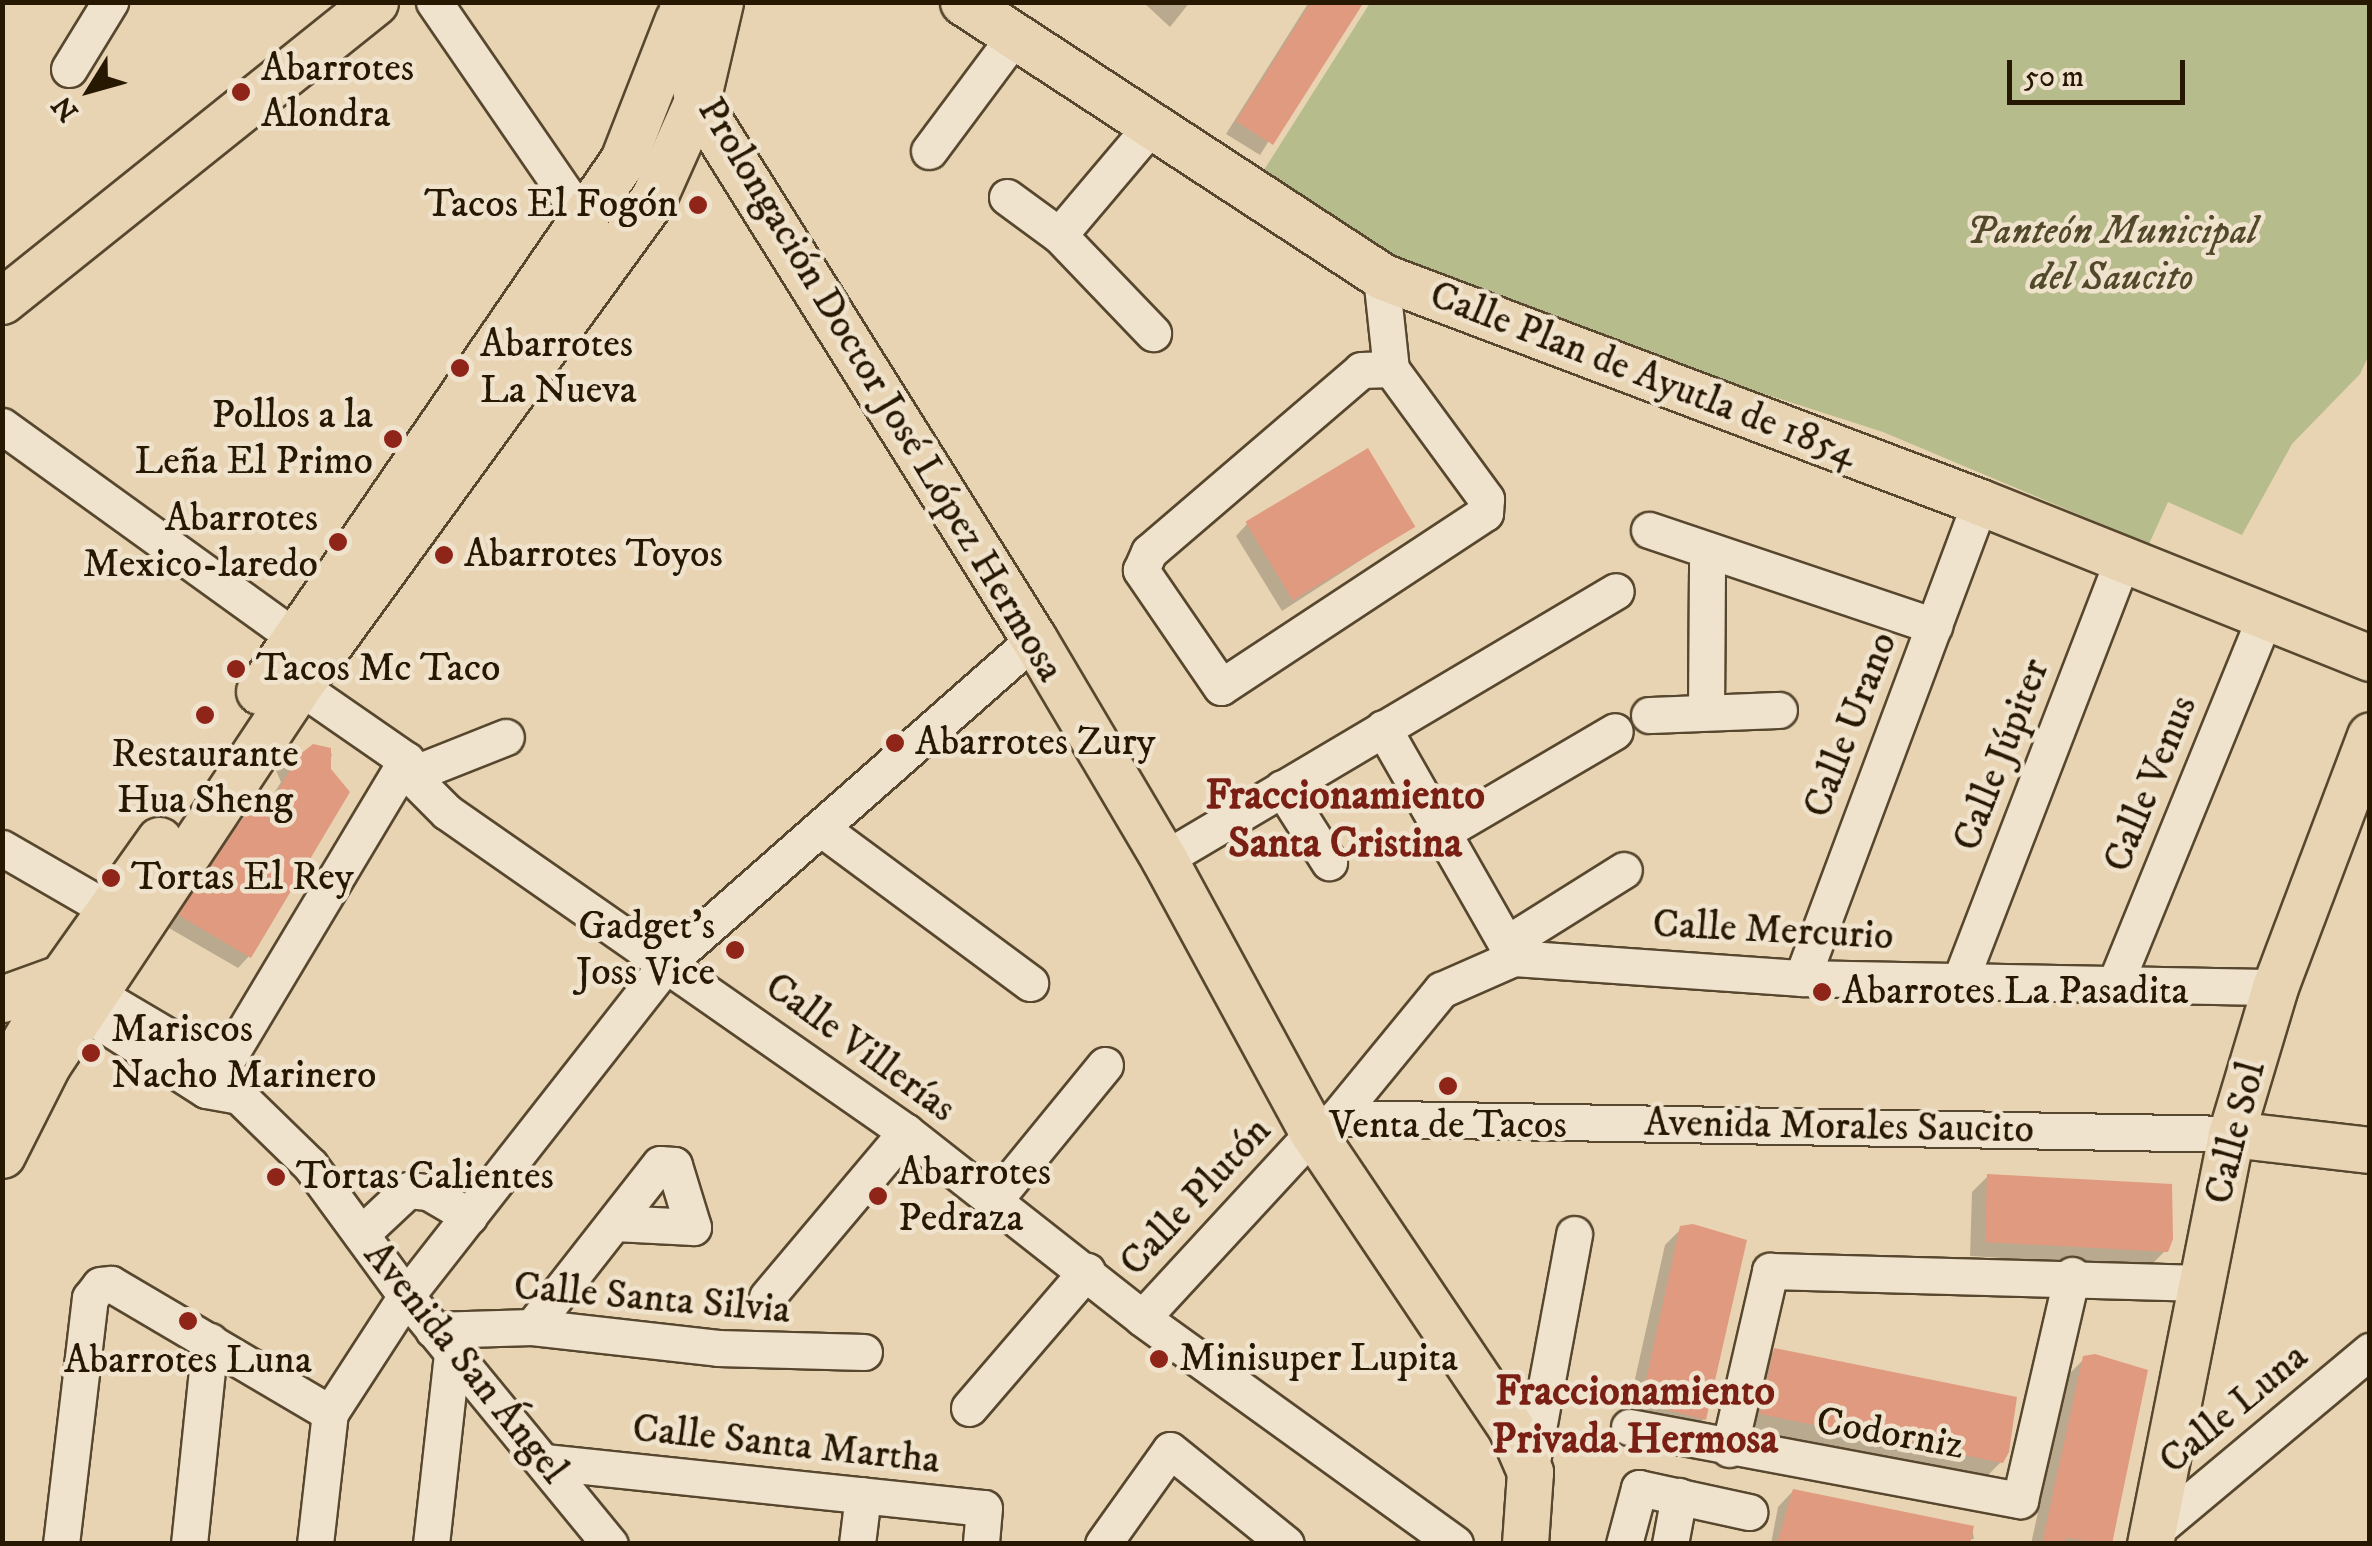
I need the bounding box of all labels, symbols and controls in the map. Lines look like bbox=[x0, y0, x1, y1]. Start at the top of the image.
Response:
north arrow bbox=[40, 40, 140, 140]
scale bar bbox=[2012, 40, 2190, 102]
place label: Abarrotes Alondra bbox=[261, 45, 414, 139]
text: 50 m bbox=[2024, 59, 2084, 96]
marker: Abarrotes Alondra bbox=[230, 81, 252, 103]
text: N bbox=[45, 89, 87, 128]
street label: Prolongación Doctor José López Hermosa bbox=[686, 89, 1074, 691]
place label: Tacos El Fogón bbox=[424, 181, 678, 229]
marker: Tacos El Fogón bbox=[687, 194, 709, 216]
park label: Panteón Municipal del Saucito bbox=[1966, 208, 2258, 302]
street label: Calle Plan de Ayutla de 1854 bbox=[1423, 271, 1863, 479]
place label: Abarrotes La Nueva bbox=[480, 321, 637, 415]
marker: Abarrotes La Nueva bbox=[449, 357, 471, 379]
place label: Pollos a la Leña El Primo bbox=[134, 392, 373, 486]
marker: Pollos a la Leña El Primo bbox=[382, 428, 404, 450]
place label: Abarrotes Mexico-laredo bbox=[83, 495, 318, 589]
marker: Abarrotes Mexico-laredo bbox=[327, 531, 349, 553]
place label: Abarrotes Toyos bbox=[464, 531, 723, 579]
marker: Abarrotes Toyos bbox=[433, 544, 455, 566]
street label: Calle Urano bbox=[1794, 626, 1908, 824]
place label: Tacos Mc Taco bbox=[256, 645, 500, 693]
street label: Calle Júpiter bbox=[1943, 652, 2061, 858]
marker: Tacos Mc Taco bbox=[225, 658, 247, 680]
street label: Calle Venus bbox=[2094, 689, 2208, 879]
marker: Restaurante Hua Sheng bbox=[194, 704, 216, 726]
place label: Abarrotes Zury bbox=[915, 719, 1156, 767]
place label: Restaurante Hua Sheng bbox=[111, 731, 299, 825]
marker: Abarrotes Zury bbox=[884, 732, 906, 754]
district label: Fraccionamiento Santa Cristina bbox=[1205, 771, 1485, 869]
place label: Tortas El Rey bbox=[131, 854, 354, 902]
marker: Tortas El Rey bbox=[100, 867, 122, 889]
street label: Calle Mercurio bbox=[1651, 901, 1895, 961]
place label: Gadget's Joss Vice bbox=[576, 903, 715, 997]
marker: Gadget's Joss Vice bbox=[724, 939, 746, 961]
street label: Calle Villerías bbox=[755, 963, 965, 1133]
place label: Abarrotes La Pasadita bbox=[1842, 968, 2189, 1016]
marker: Abarrotes La Pasadita bbox=[1811, 981, 1833, 1003]
place label: Mariscos Nacho Marinero bbox=[111, 1006, 376, 1100]
marker: Mariscos Nacho Marinero bbox=[80, 1042, 102, 1064]
street label: Calle Sol bbox=[2195, 1057, 2277, 1209]
marker: Venta de Tacos bbox=[1437, 1075, 1459, 1097]
street label: Avenida Morales Saucito bbox=[1644, 1100, 2034, 1154]
place label: Venta de Tacos bbox=[1329, 1102, 1567, 1150]
street label: Calle Plutón bbox=[1110, 1107, 1282, 1287]
place label: Abarrotes Pedraza bbox=[898, 1149, 1051, 1243]
place label: Tortas Calientes bbox=[296, 1153, 554, 1201]
marker: Tortas Calientes bbox=[265, 1166, 287, 1188]
marker: Abarrotes Pedraza bbox=[867, 1185, 889, 1207]
street label: Avenida San Ángel bbox=[353, 1232, 577, 1494]
street label: Calle Santa Silvia bbox=[512, 1263, 792, 1335]
marker: Abarrotes Luna bbox=[177, 1310, 199, 1332]
street label: Calle Luna bbox=[2150, 1333, 2318, 1485]
place label: Minisuper Lupita bbox=[1179, 1335, 1458, 1383]
place label: Abarrotes Luna bbox=[64, 1337, 312, 1385]
marker: Minisuper Lupita bbox=[1148, 1348, 1170, 1370]
district label: Fraccionamiento Privada Hermosa bbox=[1492, 1367, 1778, 1465]
street label: Codorniz bbox=[1813, 1397, 1967, 1471]
street label: Calle Santa Martha bbox=[630, 1405, 942, 1485]

